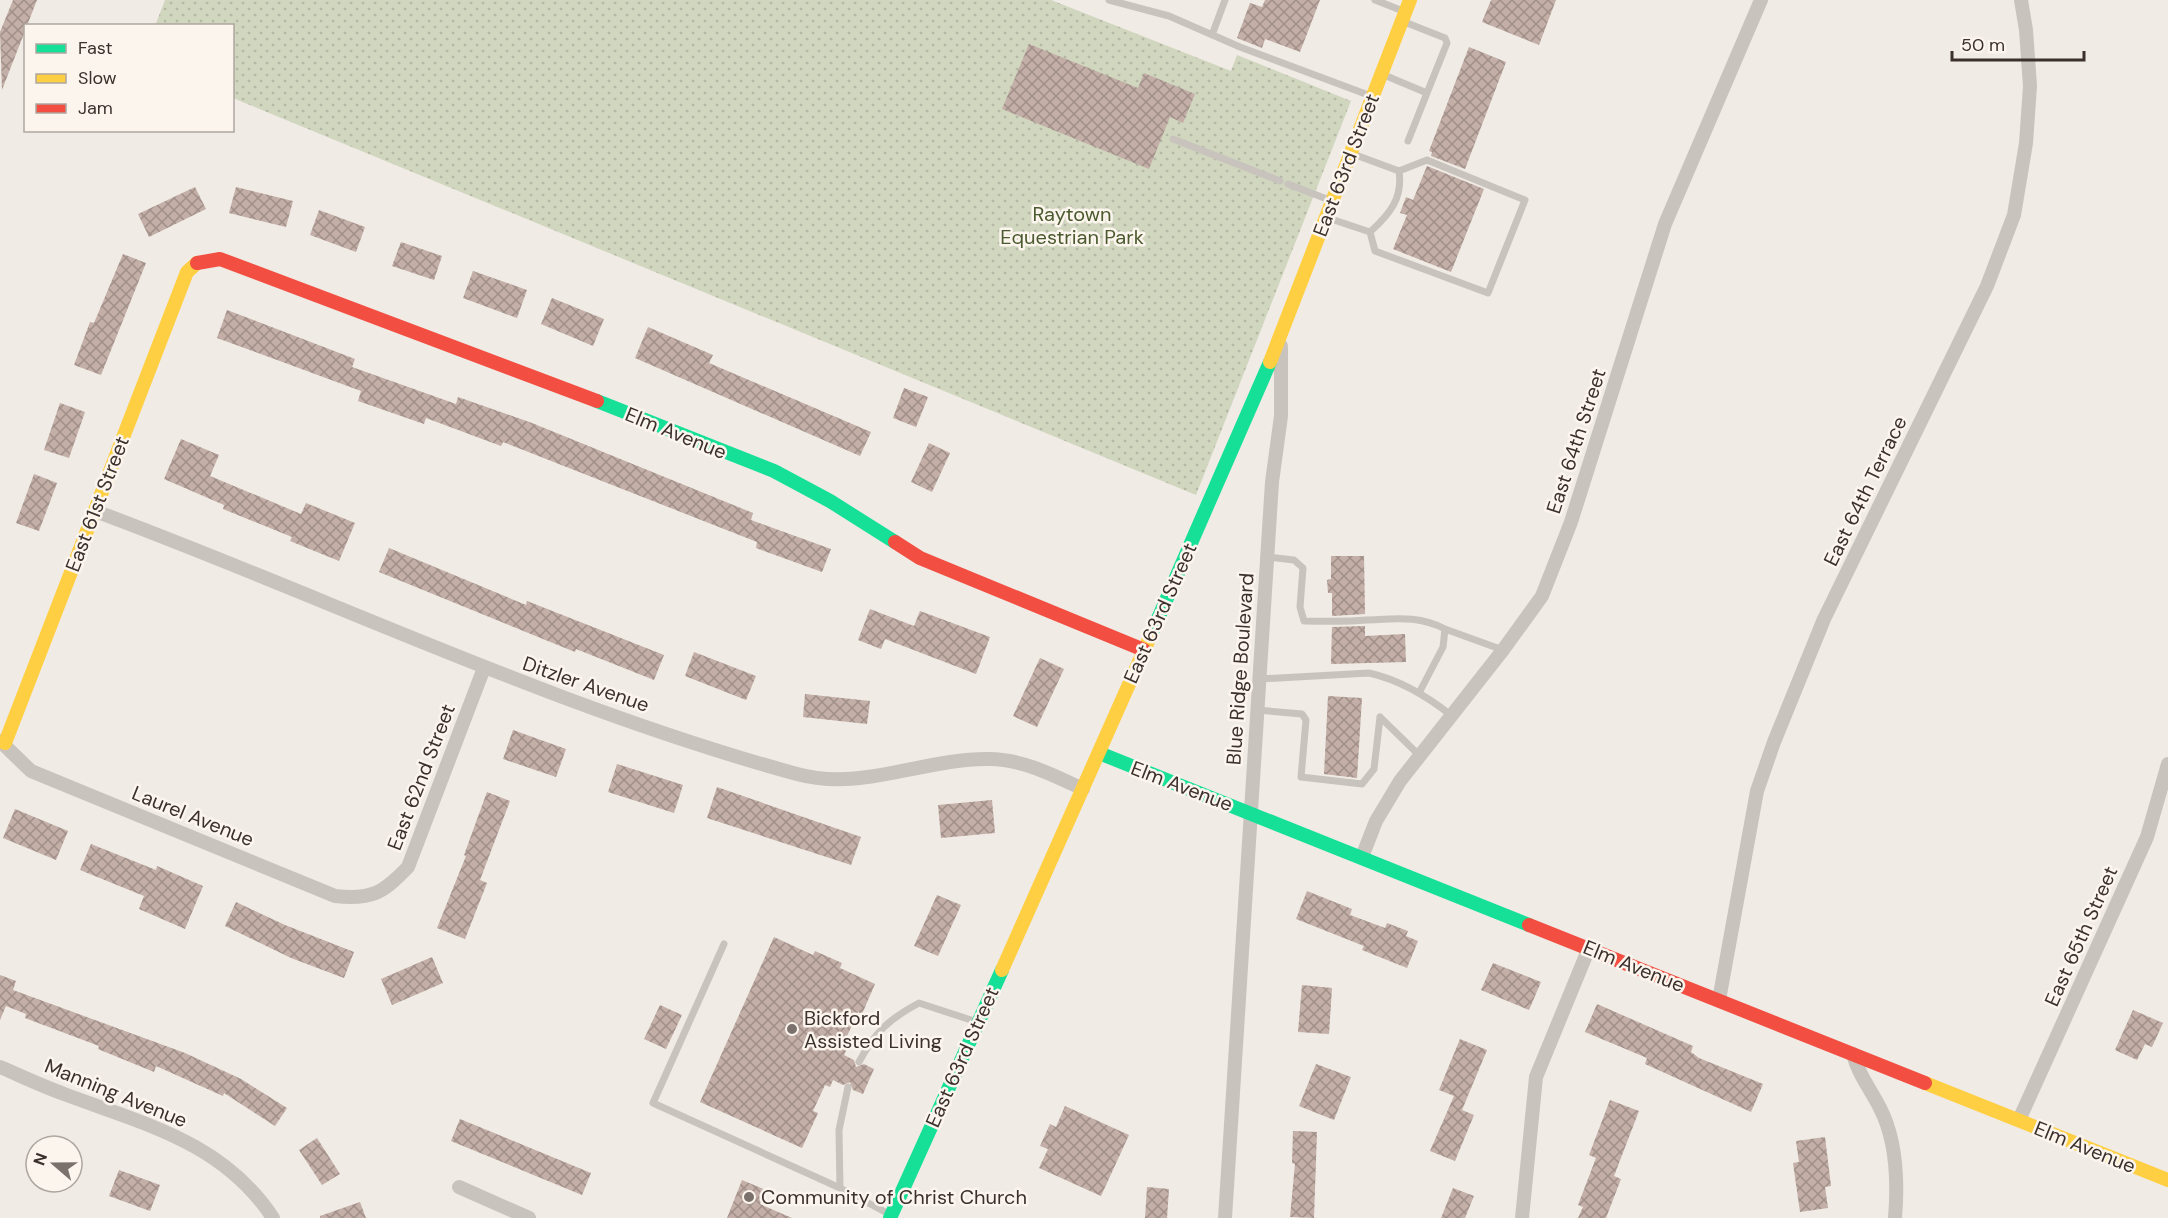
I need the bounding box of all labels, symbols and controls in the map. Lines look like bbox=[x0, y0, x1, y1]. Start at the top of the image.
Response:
legend bbox=[24, 24, 234, 132]
scale bar bbox=[1952, 24, 2084, 62]
text: 50 m bbox=[1961, 33, 2005, 57]
text: Fast bbox=[78, 36, 113, 60]
text: Slow bbox=[78, 66, 117, 90]
street label: East 63rd Street bbox=[1307, 90, 1385, 240]
text: Jam bbox=[78, 96, 113, 120]
park label: Raytown Equestrian Park bbox=[1000, 201, 1144, 250]
street label: East 64th Street bbox=[1540, 365, 1612, 517]
street label: Elm Avenue bbox=[622, 401, 730, 465]
street label: East 64th Terrace bbox=[1817, 412, 1913, 570]
street label: East 61st Street bbox=[59, 432, 135, 575]
street label: East 63rd Street bbox=[1117, 539, 1203, 687]
street label: Blue Ridge Boulevard bbox=[1220, 572, 1260, 766]
street label: Ditzler Avenue bbox=[519, 650, 653, 718]
street label: East 62nd Street bbox=[381, 700, 461, 854]
street label: Elm Avenue bbox=[1127, 755, 1237, 817]
street label: Laurel Avenue bbox=[128, 780, 258, 852]
street label: East 65th Street bbox=[2038, 862, 2124, 1010]
street label: Elm Avenue bbox=[1580, 934, 1688, 998]
street label: East 63rd Street bbox=[919, 983, 1005, 1131]
place label: Bickford Assisted Living bbox=[804, 1005, 942, 1054]
marker: Bickford Assisted Living bbox=[785, 1022, 799, 1036]
street label: Manning Avenue bbox=[41, 1053, 191, 1133]
street label: Elm Avenue bbox=[2031, 1115, 2139, 1179]
north arrow bbox=[24, 1134, 84, 1194]
text: N bbox=[29, 1150, 52, 1168]
place label: Community of Christ Church bbox=[761, 1184, 1027, 1210]
marker: Community of Christ Church bbox=[742, 1190, 756, 1204]

